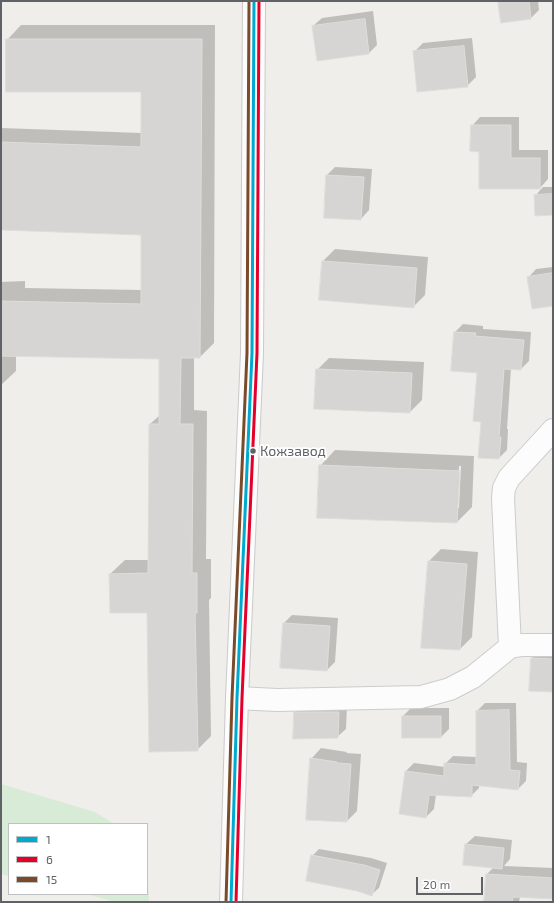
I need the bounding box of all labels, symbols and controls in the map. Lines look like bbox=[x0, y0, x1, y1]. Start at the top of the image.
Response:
place label: Кожзавод bbox=[260, 443, 326, 459]
marker: Кожзавод bbox=[248, 446, 258, 456]
legend bbox=[8, 823, 148, 895]
text: 1 bbox=[46, 832, 51, 846]
text: 6 bbox=[46, 852, 53, 866]
scale bar bbox=[418, 869, 485, 895]
text: 15 bbox=[46, 872, 57, 886]
text: 20 m bbox=[423, 877, 450, 891]

